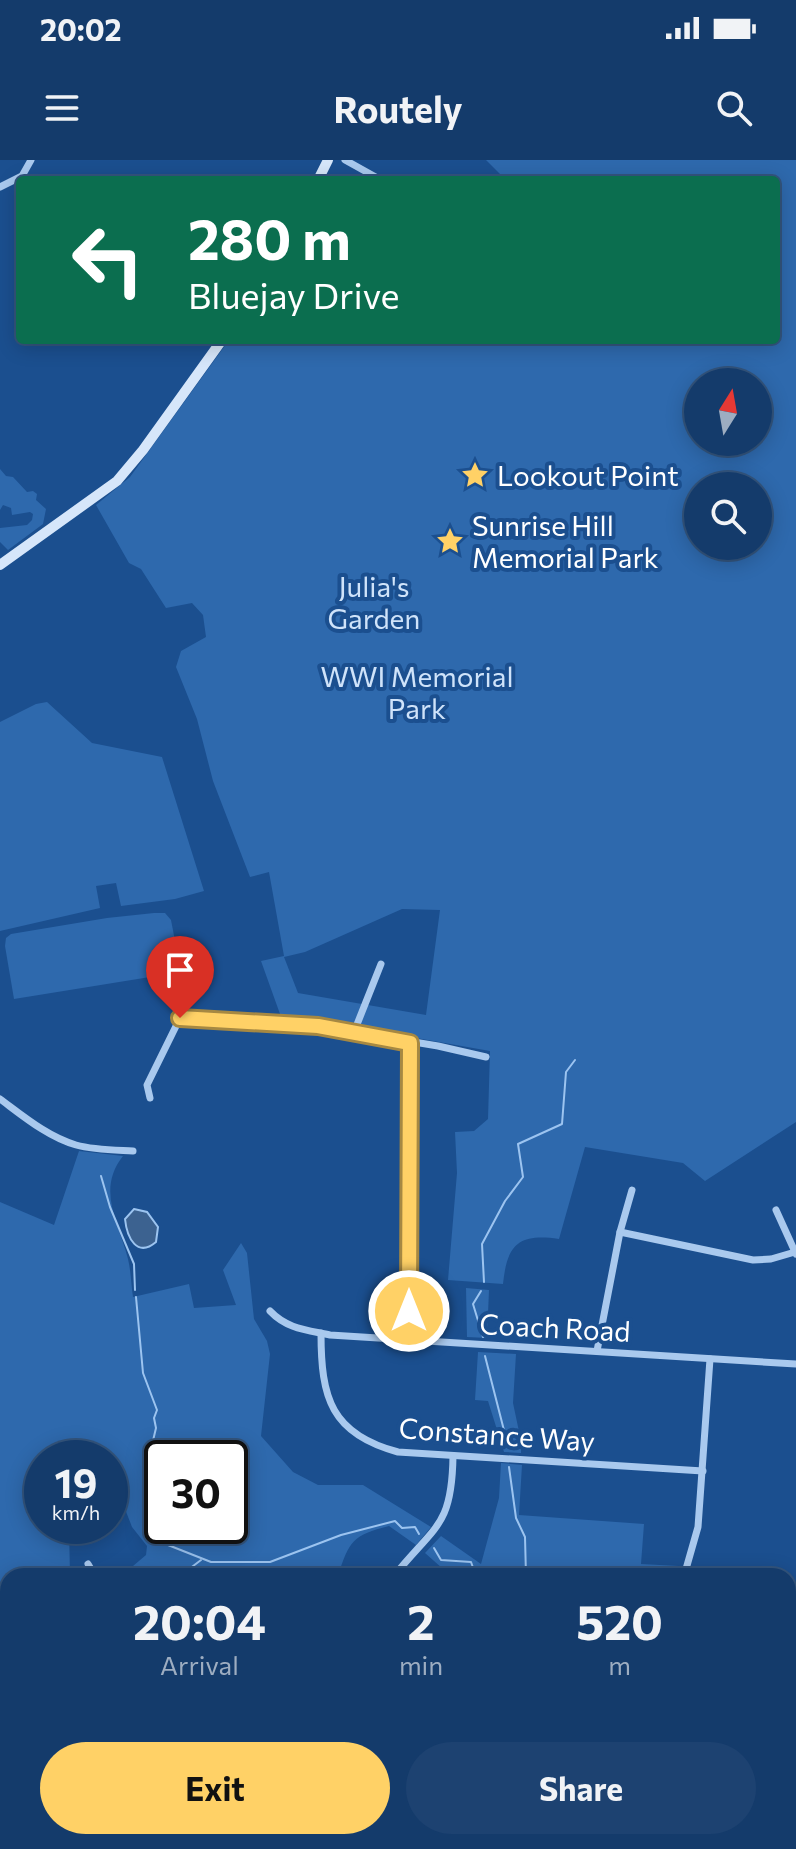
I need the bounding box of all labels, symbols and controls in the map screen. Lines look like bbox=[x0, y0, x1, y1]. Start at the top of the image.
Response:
text: 20:02 bbox=[40, 10, 122, 47]
icon: menu bbox=[40, 86, 84, 130]
text: Routely bbox=[333, 86, 463, 130]
icon: search bbox=[712, 86, 756, 130]
text: 280 m bbox=[188, 203, 351, 272]
icon: left bbox=[56, 208, 160, 312]
text: Bluejay Drive bbox=[188, 272, 400, 316]
north arrow bbox=[684, 368, 772, 456]
map controls bbox=[684, 368, 772, 560]
place label: Lookout Point bbox=[497, 458, 679, 492]
place icon: Lookout Point bbox=[460, 460, 490, 490]
button: search bbox=[684, 472, 772, 560]
place label: Sunrise Hill Memorial Park bbox=[472, 508, 659, 574]
place icon: Sunrise Hill Memorial Park bbox=[435, 526, 465, 556]
park label: Julia's Garden bbox=[328, 569, 420, 635]
park label: WWI Memorial Park bbox=[320, 659, 514, 725]
pin bbox=[146, 936, 214, 1018]
icon: arrive bbox=[158, 948, 202, 992]
position arrow bbox=[367, 1269, 451, 1353]
street label: Coach Road bbox=[479, 1306, 631, 1348]
street label: Constance Way bbox=[398, 1410, 596, 1458]
speed limit sign: 30 bbox=[144, 1440, 248, 1544]
text: 19 bbox=[55, 1457, 97, 1506]
text: km/h bbox=[52, 1500, 100, 1524]
text: 20:04 bbox=[133, 1591, 266, 1650]
text: 2 bbox=[407, 1591, 435, 1650]
text: 520 bbox=[576, 1591, 663, 1650]
text: Arrival bbox=[160, 1649, 239, 1680]
text: min bbox=[399, 1649, 443, 1680]
text: m bbox=[608, 1649, 631, 1680]
button: Exit bbox=[40, 1742, 390, 1834]
button: Share bbox=[406, 1742, 756, 1834]

